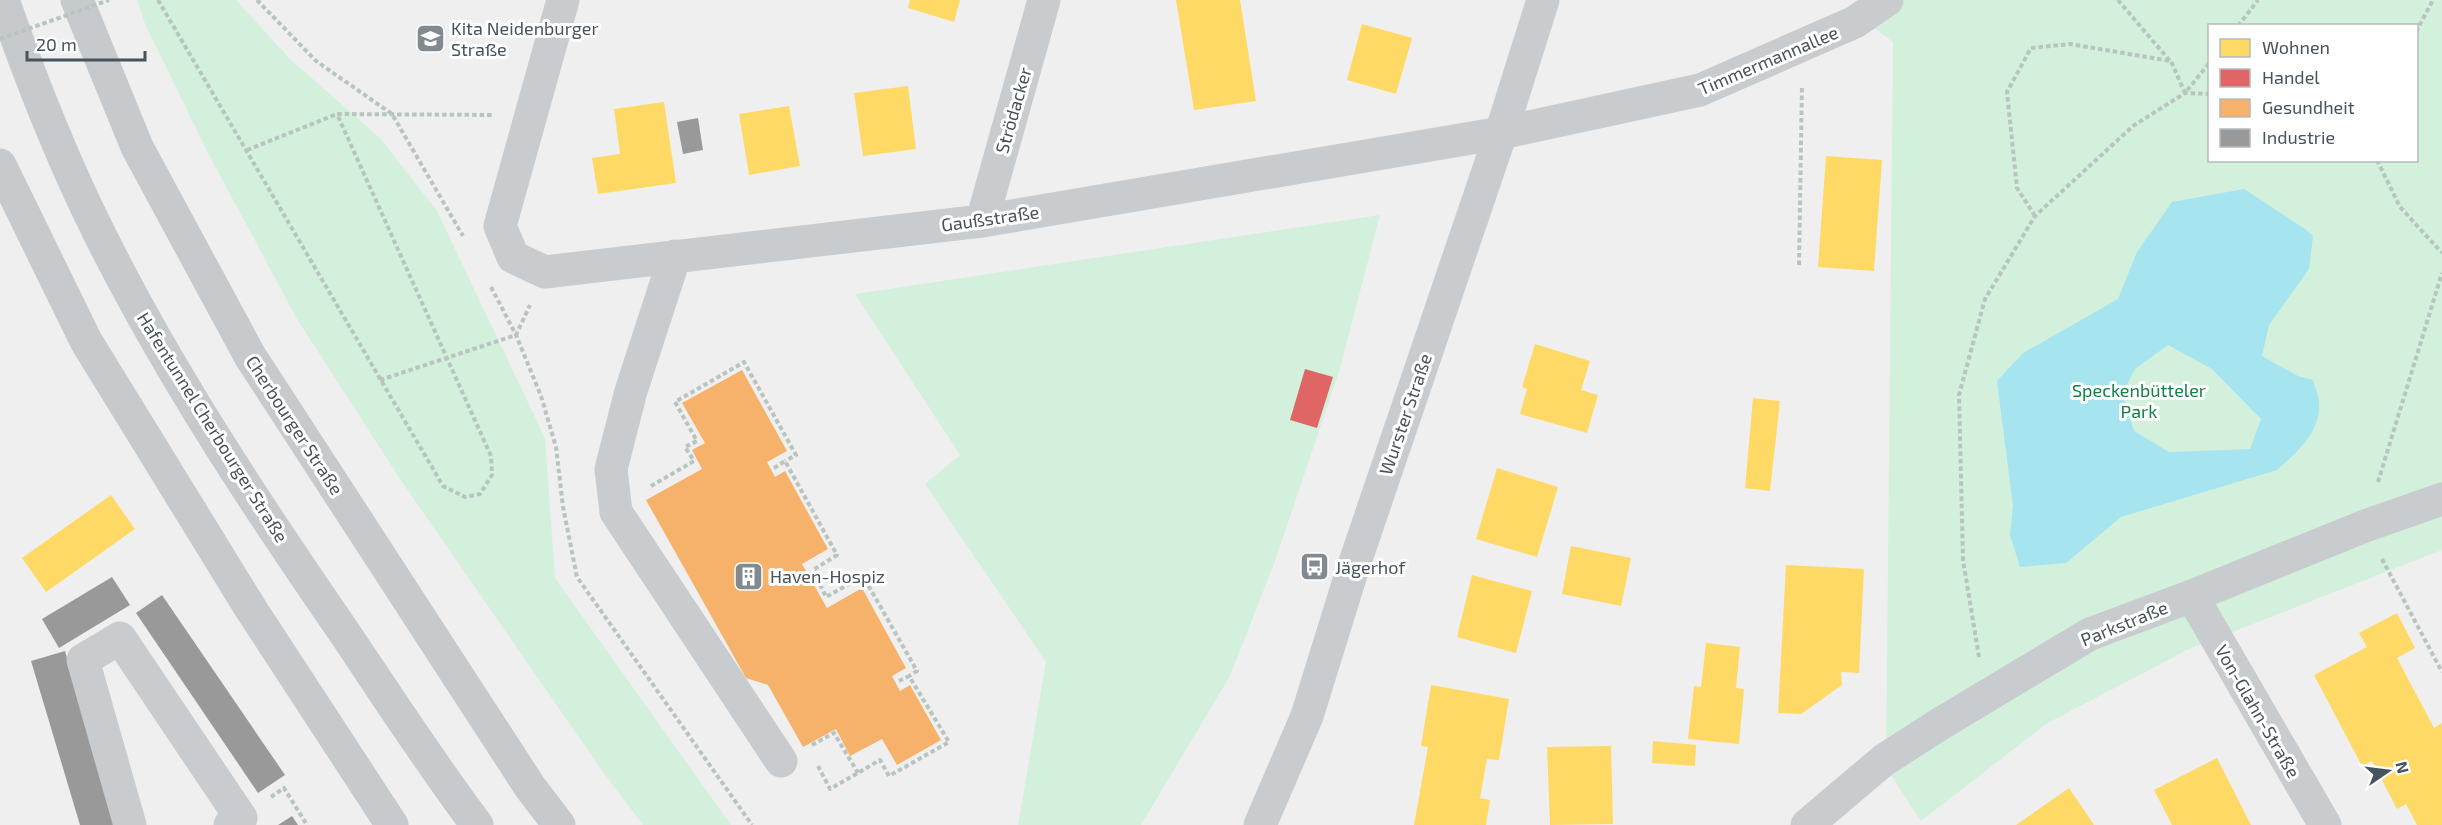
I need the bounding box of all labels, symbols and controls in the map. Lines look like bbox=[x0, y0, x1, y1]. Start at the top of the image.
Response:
place label: Kita Neidenburger Straße bbox=[451, 17, 599, 60]
street label: Timmermannallee bbox=[1695, 21, 1841, 99]
school or university icon: Kita Neidenburger Straße bbox=[414, 22, 446, 54]
scale bar bbox=[27, 24, 146, 62]
legend bbox=[2208, 24, 2418, 162]
text: 20 m bbox=[36, 33, 77, 55]
text: Wohnen bbox=[2262, 36, 2330, 58]
street label: Strödacker bbox=[990, 64, 1036, 156]
text: Handel bbox=[2262, 66, 2320, 88]
text: Gesundheit bbox=[2262, 96, 2355, 118]
text: Industrie bbox=[2262, 126, 2335, 148]
street label: Gaußstraße bbox=[940, 200, 1040, 236]
street label: Hafentunnel Cherbourger Straße bbox=[133, 308, 293, 546]
street label: Cherbourger Straße bbox=[242, 351, 348, 499]
street label: Wurster Straße bbox=[1374, 351, 1436, 477]
park label: Speckenbütteler Park bbox=[2072, 379, 2206, 422]
bus stop icon: Jägerhof bbox=[1298, 551, 1330, 583]
place label: Jägerhof bbox=[1335, 556, 1407, 578]
building icon: Haven-Hospiz bbox=[733, 560, 765, 592]
place label: Haven-Hospiz bbox=[770, 565, 885, 587]
street label: Parkstraße bbox=[2077, 596, 2171, 650]
street label: Von-Glahn-Straße bbox=[2211, 640, 2305, 782]
north arrow bbox=[2358, 741, 2418, 801]
text: N bbox=[2392, 759, 2414, 775]

